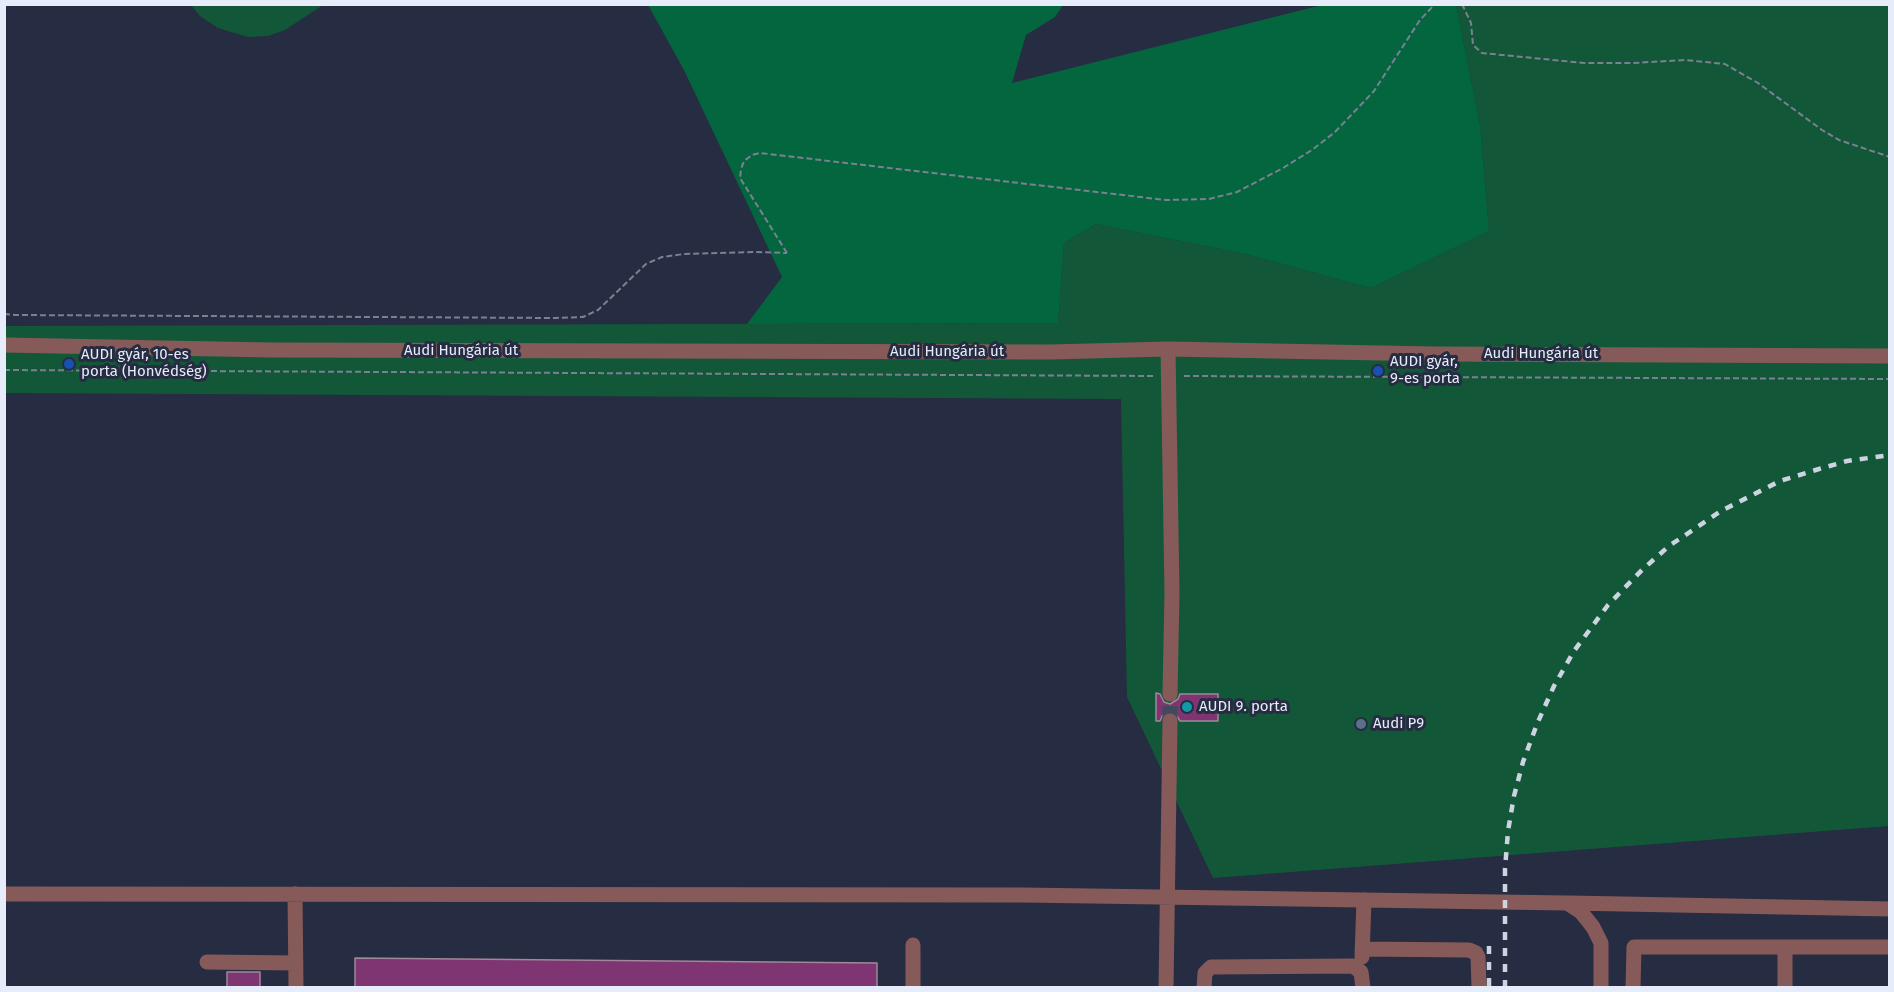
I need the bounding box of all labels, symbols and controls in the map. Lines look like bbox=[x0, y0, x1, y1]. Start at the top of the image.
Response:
street label: Audi Hungária út bbox=[404, 342, 518, 360]
street label: Audi Hungária út bbox=[890, 343, 1004, 361]
street label: Audi Hungária út bbox=[1484, 345, 1598, 363]
place label: AUDI gyár, 10-es porta (Honvédség) bbox=[81, 346, 207, 381]
place label: AUDI gyár, 9-es porta bbox=[1390, 353, 1460, 388]
marker: AUDI gyár, 10-es porta (Honvédség) bbox=[62, 357, 76, 371]
marker: AUDI gyár, 9-es porta bbox=[1371, 364, 1385, 378]
place label: AUDI 9. porta bbox=[1199, 698, 1288, 716]
marker: AUDI 9. porta bbox=[1180, 700, 1194, 714]
place label: Audi P9 bbox=[1373, 715, 1424, 733]
marker: Audi P9 bbox=[1354, 717, 1368, 731]

